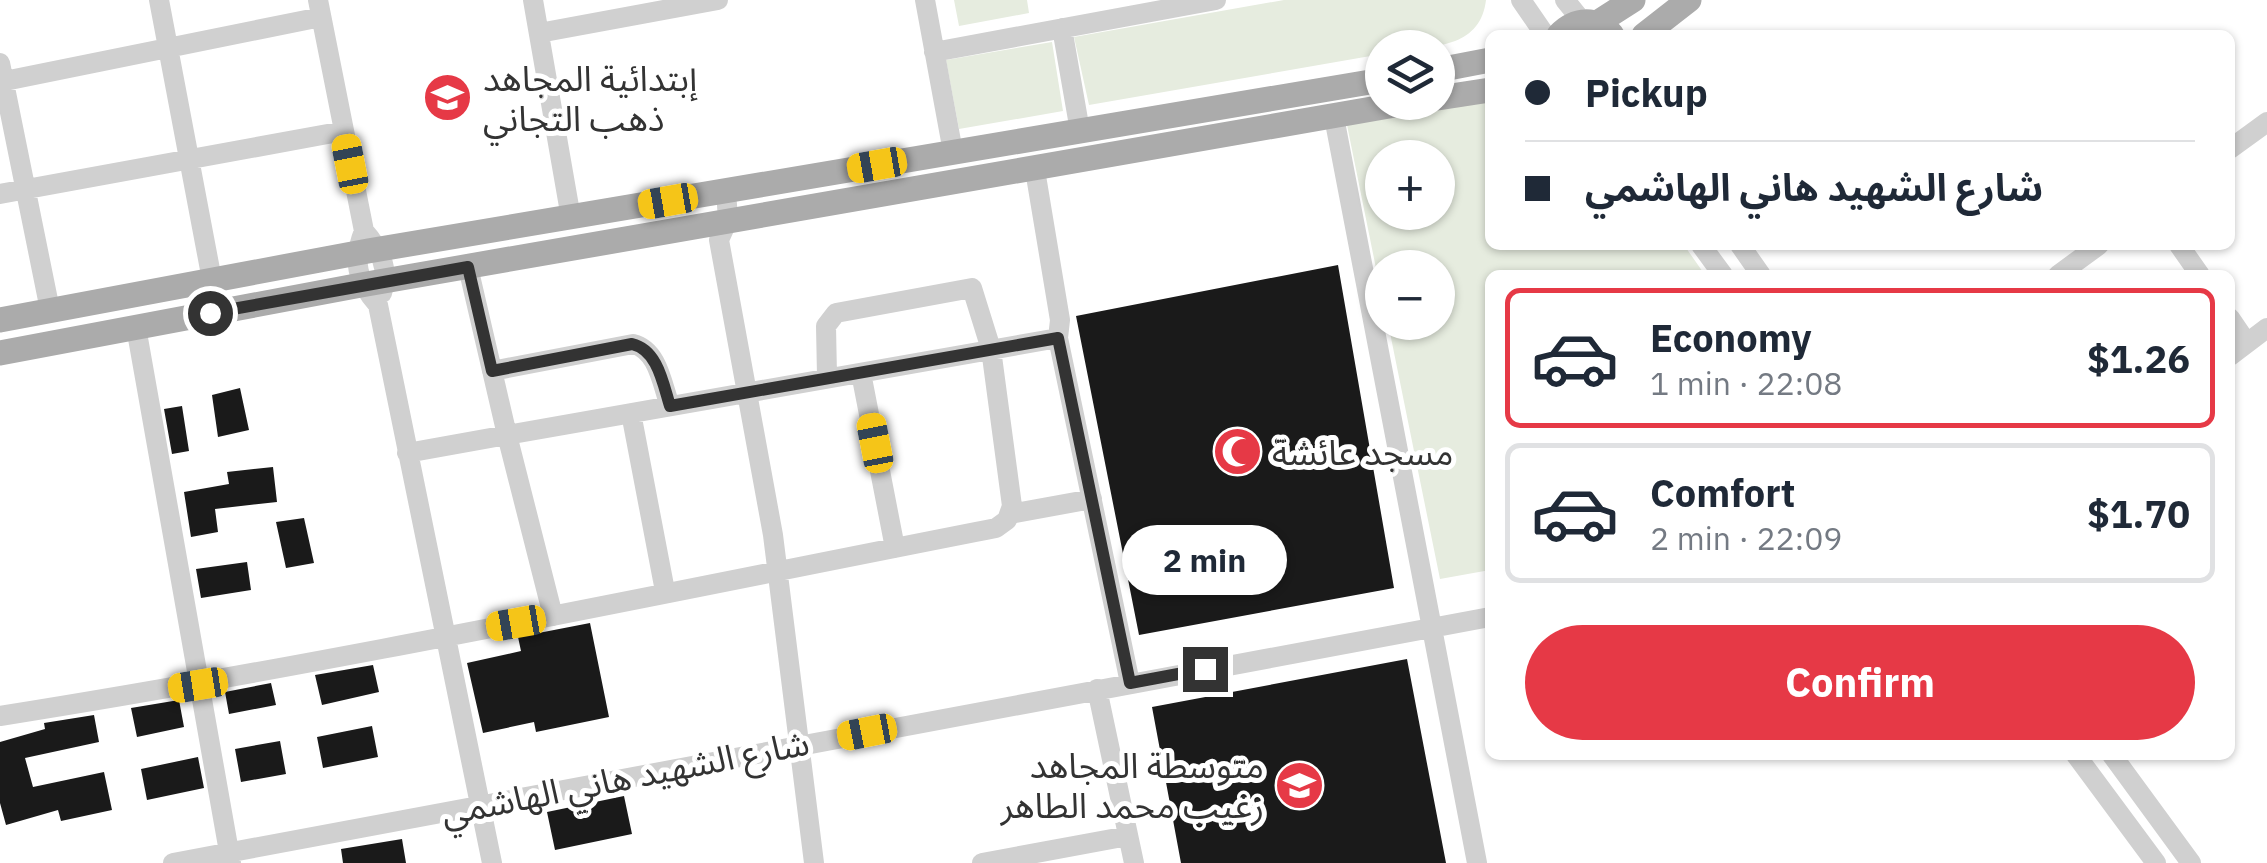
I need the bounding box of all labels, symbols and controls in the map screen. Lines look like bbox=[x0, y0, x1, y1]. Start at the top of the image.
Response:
map controls bbox=[1365, 30, 1455, 340]
button: layers bbox=[1365, 30, 1455, 120]
place label: إبتدائية المجاهد ذهب التجاني bbox=[483, 55, 698, 146]
text: Pickup bbox=[1585, 68, 1708, 117]
school or university icon: إبتدائية المجاهد ذهب التجاني bbox=[422, 72, 474, 124]
car bbox=[330, 132, 370, 196]
button: + bbox=[1365, 140, 1455, 230]
car bbox=[845, 145, 909, 185]
text: شارع الشهيد هاني الهاشمي bbox=[1585, 162, 2043, 211]
car bbox=[636, 181, 700, 221]
button: − bbox=[1365, 250, 1455, 340]
route start bbox=[188, 291, 233, 336]
icon: car bbox=[1530, 313, 1620, 403]
text: Economy bbox=[1650, 313, 1812, 362]
text: $1.26 bbox=[2087, 334, 2190, 383]
text: 1 min · 22:08 bbox=[1650, 362, 1843, 404]
car bbox=[855, 411, 895, 475]
mosque icon: مسجد عائشة bbox=[1211, 426, 1263, 478]
place label: مسجد عائشة bbox=[1272, 429, 1453, 475]
icon: car bbox=[1530, 468, 1620, 558]
text: Comfort bbox=[1650, 468, 1795, 517]
text: $1.70 bbox=[2087, 489, 2190, 538]
text: 2 min · 22:09 bbox=[1650, 517, 1843, 559]
callout: 2 min bbox=[1122, 524, 1288, 594]
text: 2 min bbox=[1163, 539, 1246, 581]
car bbox=[484, 603, 548, 643]
button: Confirm bbox=[1525, 625, 2195, 740]
route end bbox=[1183, 647, 1228, 692]
car bbox=[166, 665, 230, 705]
car bbox=[835, 712, 899, 752]
street label: شارع الشهيد هاني الهاشمي bbox=[437, 719, 814, 840]
place label: متوسطة المجاهد زغيب محمد الطاهر bbox=[1000, 742, 1264, 828]
school or university icon: متوسطة المجاهد زغيب محمد الطاهر bbox=[1273, 759, 1325, 811]

